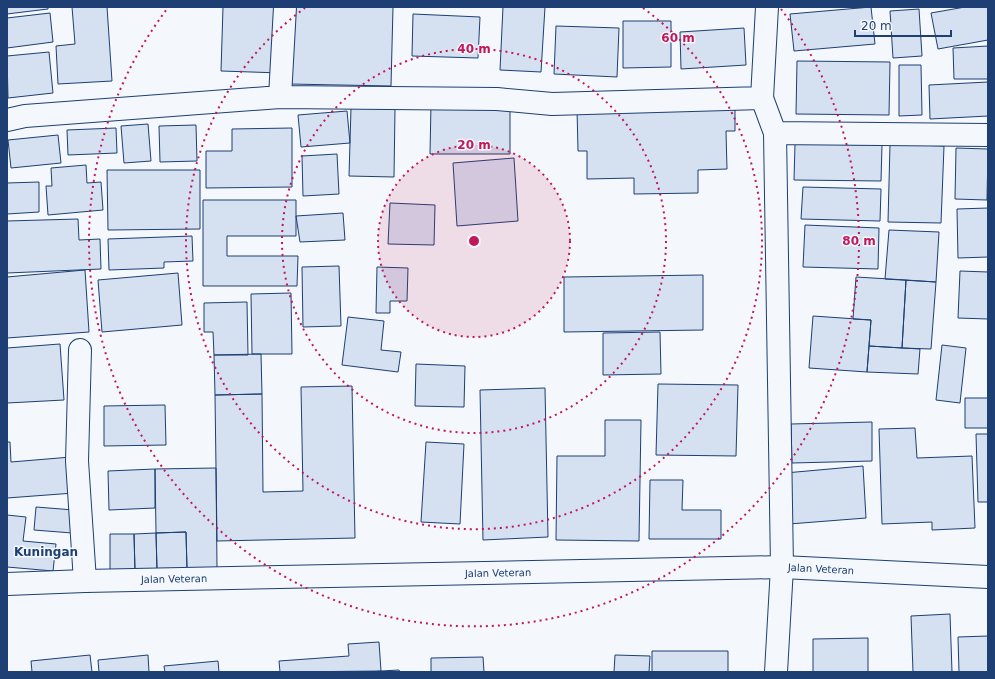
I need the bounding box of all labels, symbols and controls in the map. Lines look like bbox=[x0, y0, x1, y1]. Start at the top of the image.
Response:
scale bar bbox=[855, 12, 951, 38]
text: 20 m bbox=[861, 19, 892, 33]
text: 60 m bbox=[661, 31, 695, 45]
text: 40 m bbox=[457, 42, 491, 56]
text: 20 m bbox=[457, 138, 491, 152]
centre of rings bbox=[467, 234, 481, 248]
text: 80 m bbox=[842, 234, 876, 248]
district label: Kuningan bbox=[14, 545, 78, 559]
street label: Jalan Veteran bbox=[787, 562, 854, 576]
street label: Jalan Veteran bbox=[464, 567, 531, 579]
street label: Jalan Veteran bbox=[140, 573, 207, 585]

